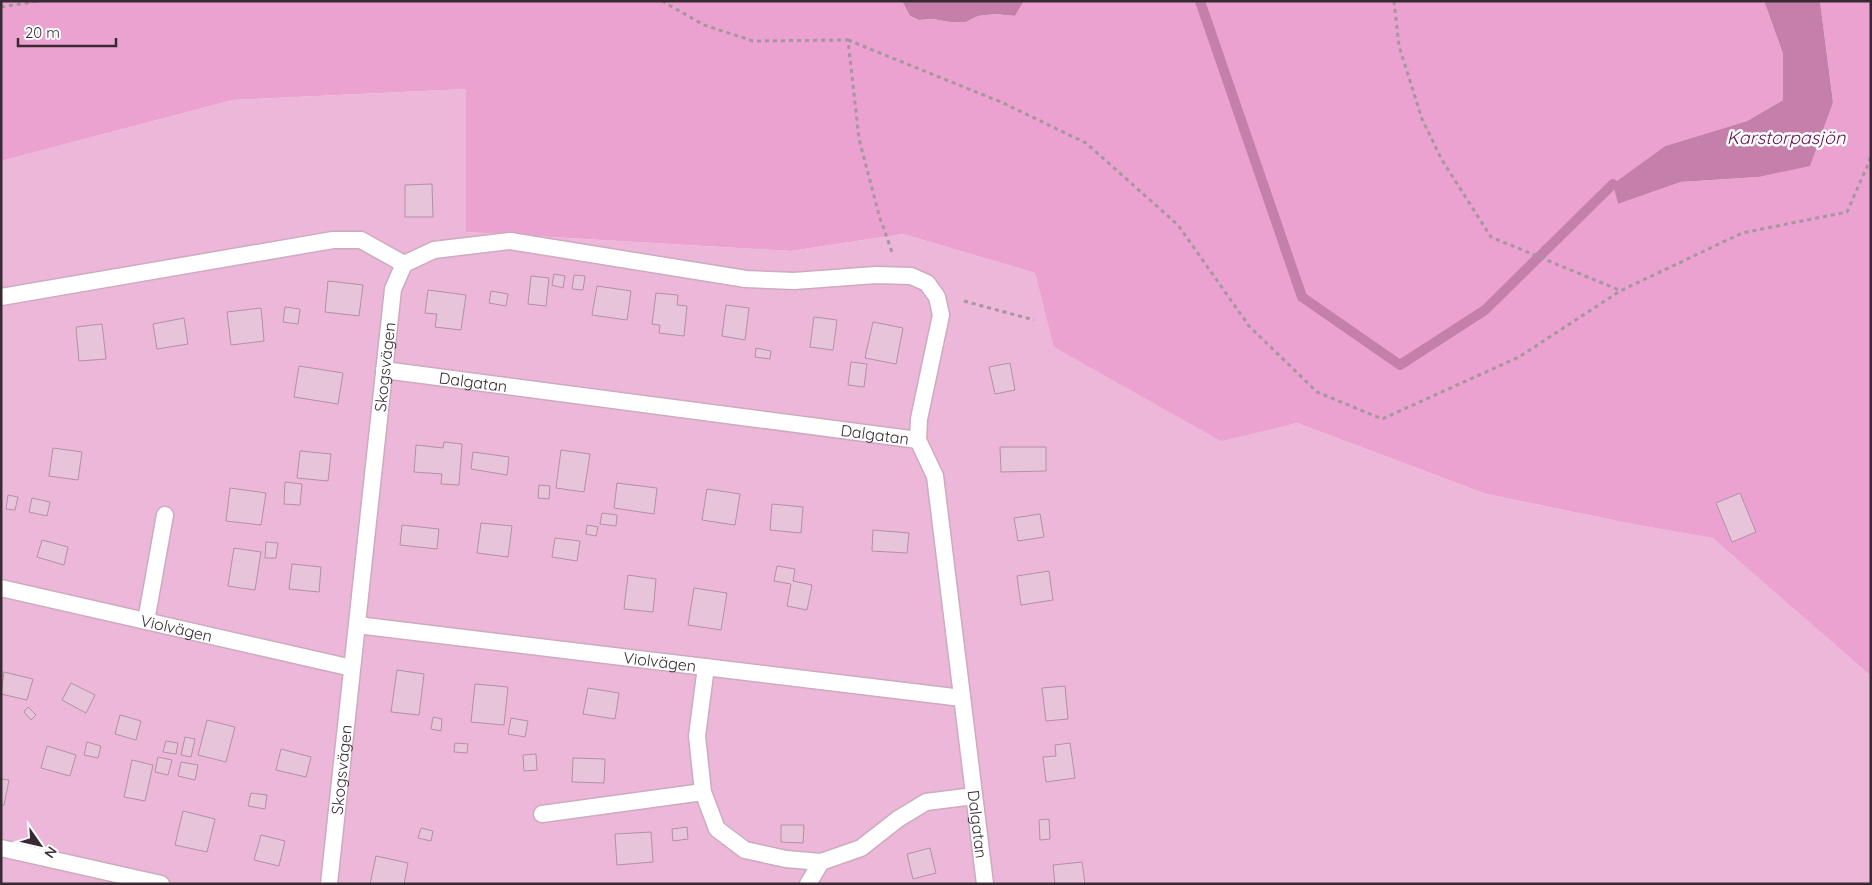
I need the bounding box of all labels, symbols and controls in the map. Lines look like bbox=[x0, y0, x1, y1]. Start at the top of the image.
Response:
scale bar bbox=[18, 15, 115, 47]
text: 20 m bbox=[25, 23, 60, 42]
water label: Karstorpasjön bbox=[1727, 126, 1846, 149]
street label: Skogsvägen bbox=[370, 321, 399, 413]
street label: Dalgatan bbox=[438, 367, 509, 396]
street label: Dalgatan bbox=[839, 420, 910, 449]
street label: Violvägen bbox=[139, 610, 214, 646]
street label: Violvägen bbox=[622, 647, 697, 676]
street label: Skogsvägen bbox=[327, 724, 356, 816]
street label: Dalgatan bbox=[964, 789, 992, 860]
north arrow bbox=[15, 820, 65, 870]
text: N bbox=[40, 843, 61, 862]

